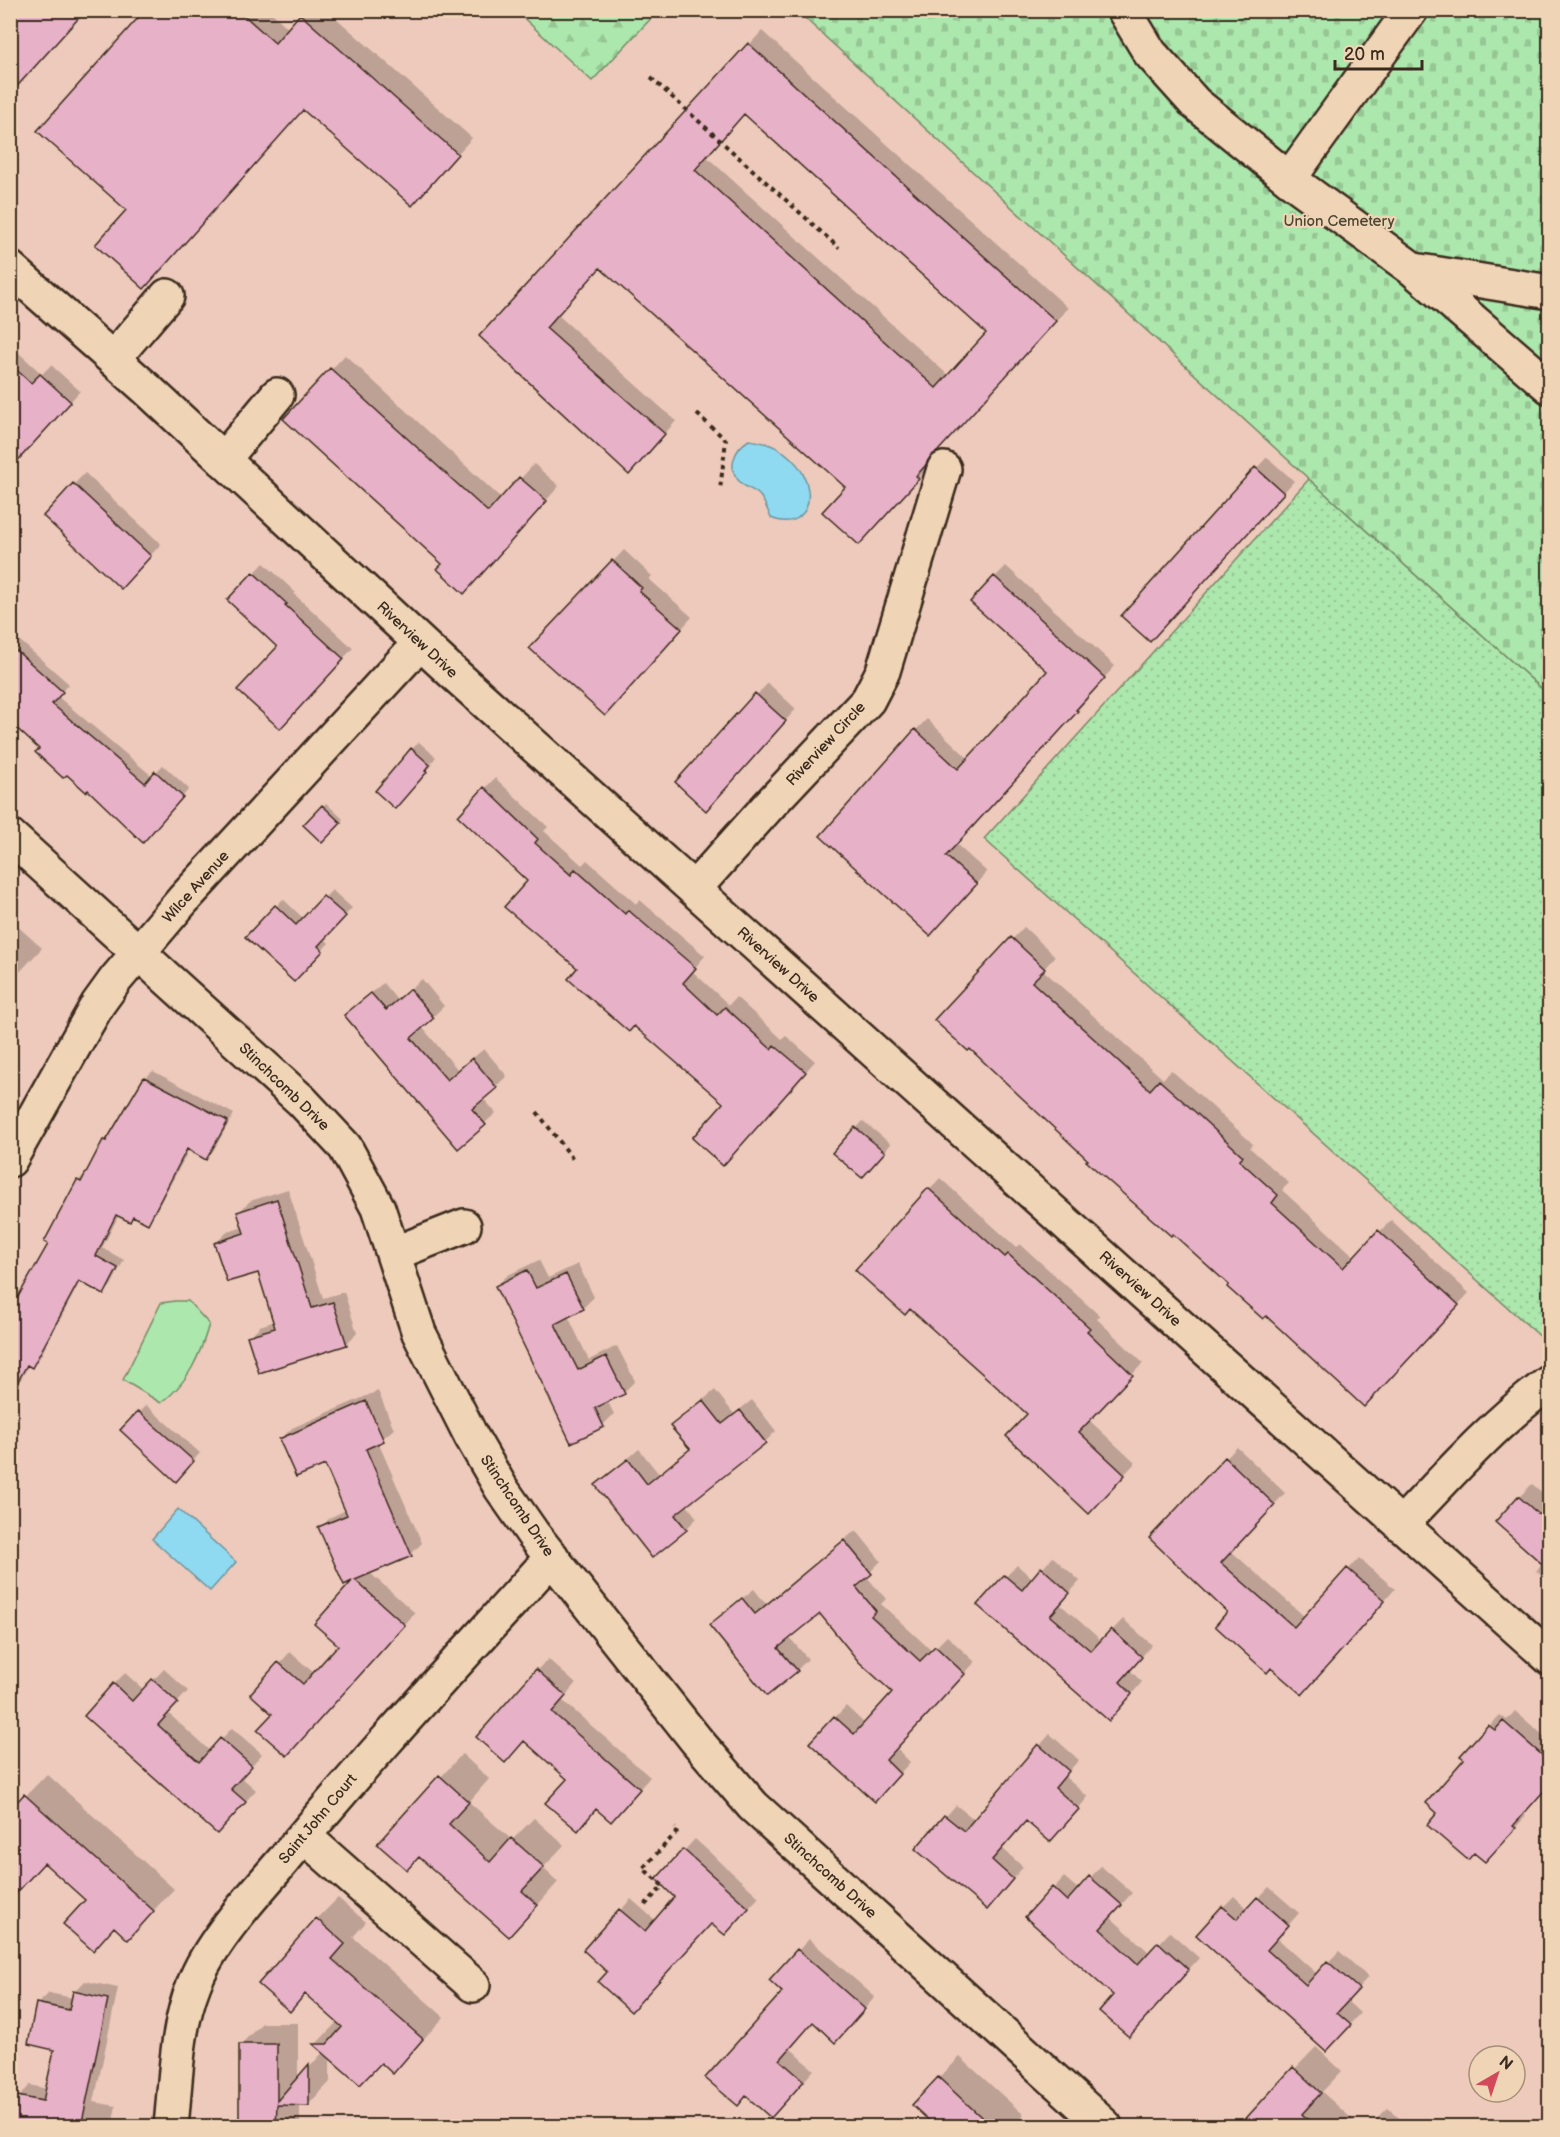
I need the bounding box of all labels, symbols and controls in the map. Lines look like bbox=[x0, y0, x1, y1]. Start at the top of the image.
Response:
scale bar bbox=[1335, 33, 1422, 71]
text: 20 m bbox=[1344, 44, 1385, 65]
park label: Union Cemetery bbox=[1284, 212, 1395, 231]
street label: Riverview Drive bbox=[372, 598, 462, 682]
street label: Riverview Circle bbox=[782, 698, 870, 790]
street label: Wilce Avenue bbox=[158, 847, 234, 927]
street label: Riverview Drive bbox=[733, 923, 823, 1007]
street label: Stinchcomb Drive bbox=[235, 1039, 333, 1135]
street label: Riverview Drive bbox=[1095, 1247, 1185, 1331]
street label: Stinchcomb Drive bbox=[476, 1451, 558, 1561]
street label: Saint John Court bbox=[275, 1770, 361, 1868]
street label: Stinchcomb Drive bbox=[780, 1829, 881, 1923]
north arrow bbox=[1467, 2044, 1527, 2104]
text: N bbox=[1495, 2052, 1516, 2075]

